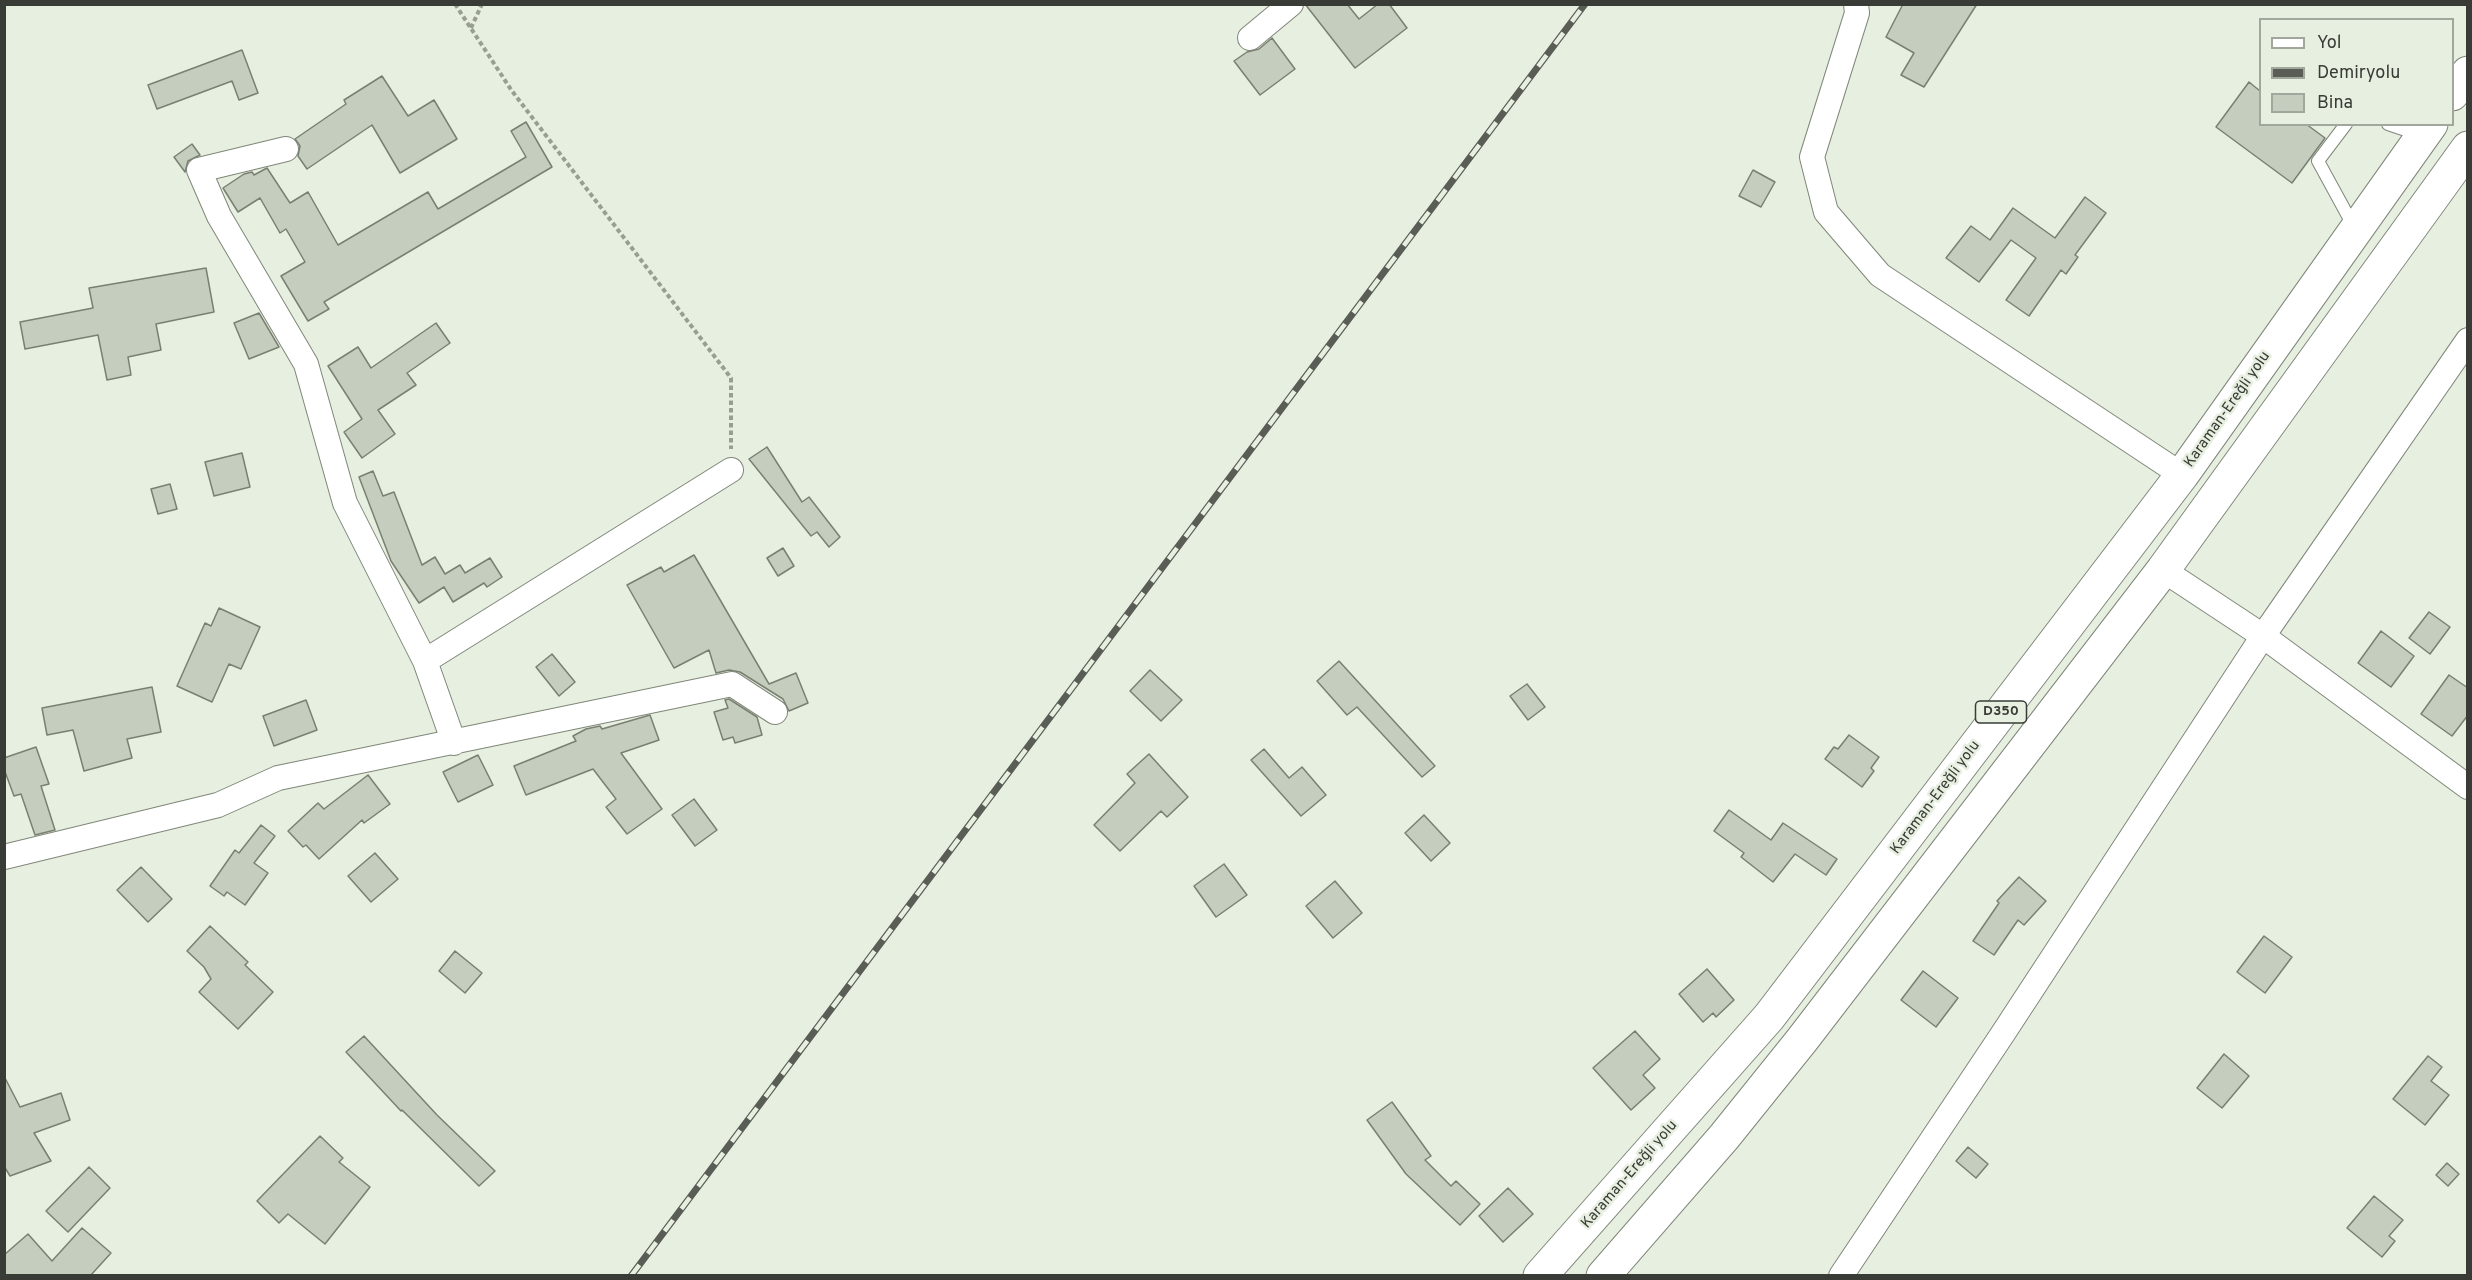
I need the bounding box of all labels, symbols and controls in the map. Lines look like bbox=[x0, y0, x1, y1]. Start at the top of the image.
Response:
legend bbox=[2259, 18, 2454, 126]
text: Yol bbox=[2317, 32, 2342, 55]
text: Demiryolu bbox=[2317, 62, 2400, 85]
text: Bina bbox=[2317, 92, 2353, 115]
street label: Karaman-Ereğli yolu bbox=[2181, 349, 2275, 471]
road number: D350 bbox=[1976, 701, 2026, 723]
street label: Karaman-Ereğli yolu bbox=[1887, 738, 1985, 858]
street label: Karaman-Ereğli yolu bbox=[1578, 1117, 1682, 1233]

